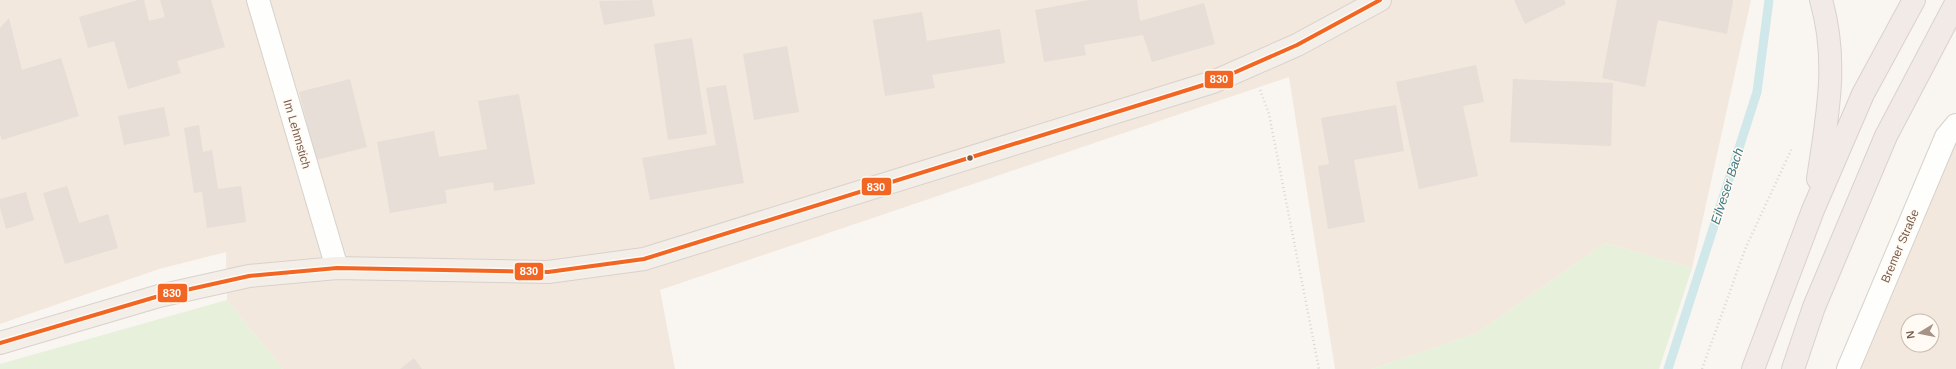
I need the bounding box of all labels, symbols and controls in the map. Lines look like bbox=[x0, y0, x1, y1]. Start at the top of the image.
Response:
line badge: 830 bbox=[1204, 70, 1234, 89]
text: 830 bbox=[1210, 73, 1228, 85]
street label: Im Lehmstich bbox=[280, 98, 314, 170]
water label: Eilveser Bach bbox=[1708, 146, 1746, 226]
unlabelled marker bbox=[965, 153, 975, 163]
line badge: 830 bbox=[861, 177, 892, 196]
text: 830 bbox=[867, 181, 885, 193]
street label: Bremer Straße bbox=[1878, 207, 1922, 285]
line badge: 830 bbox=[514, 262, 544, 281]
text: 830 bbox=[520, 265, 538, 277]
line badge: 830 bbox=[157, 283, 188, 303]
text: 830 bbox=[163, 287, 181, 299]
north arrow bbox=[1900, 313, 1940, 353]
text: N bbox=[1904, 330, 1917, 340]

